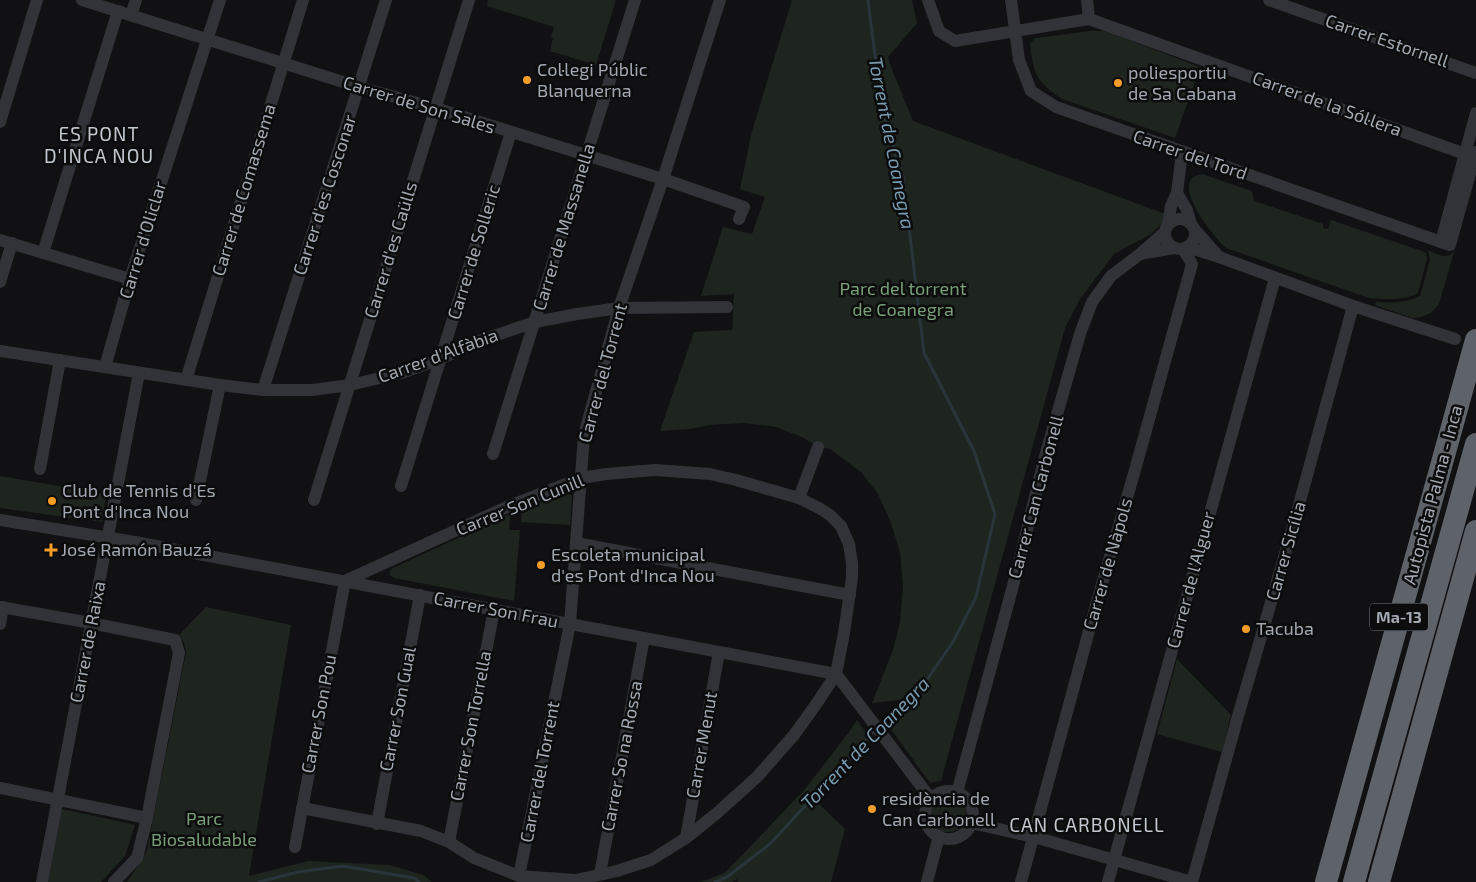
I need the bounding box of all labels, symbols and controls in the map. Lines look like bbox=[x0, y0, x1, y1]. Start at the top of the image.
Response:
street label: Carrer Estornell bbox=[1323, 9, 1453, 72]
water label: Torrent de Coanegra bbox=[864, 55, 920, 231]
place label: Col·legi Públic Blanquerna bbox=[537, 58, 648, 101]
place label: poliesportiu de Sa Cabana bbox=[1128, 61, 1237, 104]
street label: Carrer de la Sól·lera bbox=[1250, 66, 1405, 140]
street label: Carrer de Son Sales bbox=[341, 70, 498, 138]
marker: Col·legi Públic Blanquerna bbox=[521, 74, 533, 86]
marker: poliesportiu de Sa Cabana bbox=[1112, 77, 1124, 89]
street label: Carrer de Comassema bbox=[206, 101, 280, 278]
street label: Carrer d'es Cosconar bbox=[288, 112, 360, 278]
district label: ES PONT D'INCA NOU bbox=[44, 122, 154, 167]
street label: Carrer del Tord bbox=[1130, 124, 1250, 184]
street label: Carrer de Massanella bbox=[527, 141, 599, 313]
street label: Carrer d'Oliclar bbox=[114, 178, 170, 301]
street label: Carrer d'es Caülls bbox=[359, 179, 421, 321]
street label: Carrer de Solleric bbox=[442, 181, 504, 322]
park label: Parc del torrent de Coanegra bbox=[839, 277, 967, 320]
street label: Carrer del Torrent bbox=[573, 301, 631, 445]
street label: Carrer d'Alfàbia bbox=[375, 323, 501, 387]
street label: Autopista Palma - Inca bbox=[1398, 403, 1467, 587]
street label: Carrer Can Carbonell bbox=[1003, 412, 1068, 581]
street label: Carrer Son Cunill bbox=[453, 468, 587, 540]
place label: Club de Tennis d'Es Pont d'Inca Nou bbox=[62, 479, 216, 522]
marker: Club de Tennis d'Es Pont d'Inca Nou bbox=[46, 495, 58, 507]
street label: Carrer de Nàpols bbox=[1078, 495, 1136, 632]
street label: Carrer Sicília bbox=[1260, 498, 1310, 603]
street label: Carrer de l'Alguer bbox=[1161, 509, 1219, 651]
place label: José Ramón Bauzá bbox=[61, 538, 212, 560]
place label: Escoleta municipal d'es Pont d'Inca Nou bbox=[551, 543, 715, 586]
marker: José Ramón Bauzá bbox=[45, 544, 57, 556]
marker: Escoleta municipal d'es Pont d'Inca Nou bbox=[535, 559, 547, 571]
street label: Carrer de Raixa bbox=[64, 579, 110, 705]
street label: Carrer Son Frau bbox=[432, 586, 560, 632]
road number: Ma-13 bbox=[1370, 604, 1428, 630]
place label: Tacuba bbox=[1256, 617, 1314, 639]
marker: Tacuba bbox=[1240, 623, 1252, 635]
street label: Carrer Son Gual bbox=[374, 644, 420, 773]
street label: Carrer Son Torrella bbox=[445, 649, 495, 803]
street label: Carrer Son Pou bbox=[296, 652, 340, 775]
water label: Torrent de Coanegra bbox=[796, 672, 934, 814]
street label: Carrer So na Rossa bbox=[596, 679, 646, 833]
street label: Carrer Menut bbox=[681, 690, 721, 800]
street label: Carrer del Torrent bbox=[515, 699, 564, 844]
place label: residència de Can Carbonell bbox=[882, 787, 996, 830]
marker: residència de Can Carbonell bbox=[866, 803, 878, 815]
park label: Parc Biosaludable bbox=[151, 807, 257, 850]
district label: CAN CARBONELL bbox=[1009, 813, 1165, 836]

